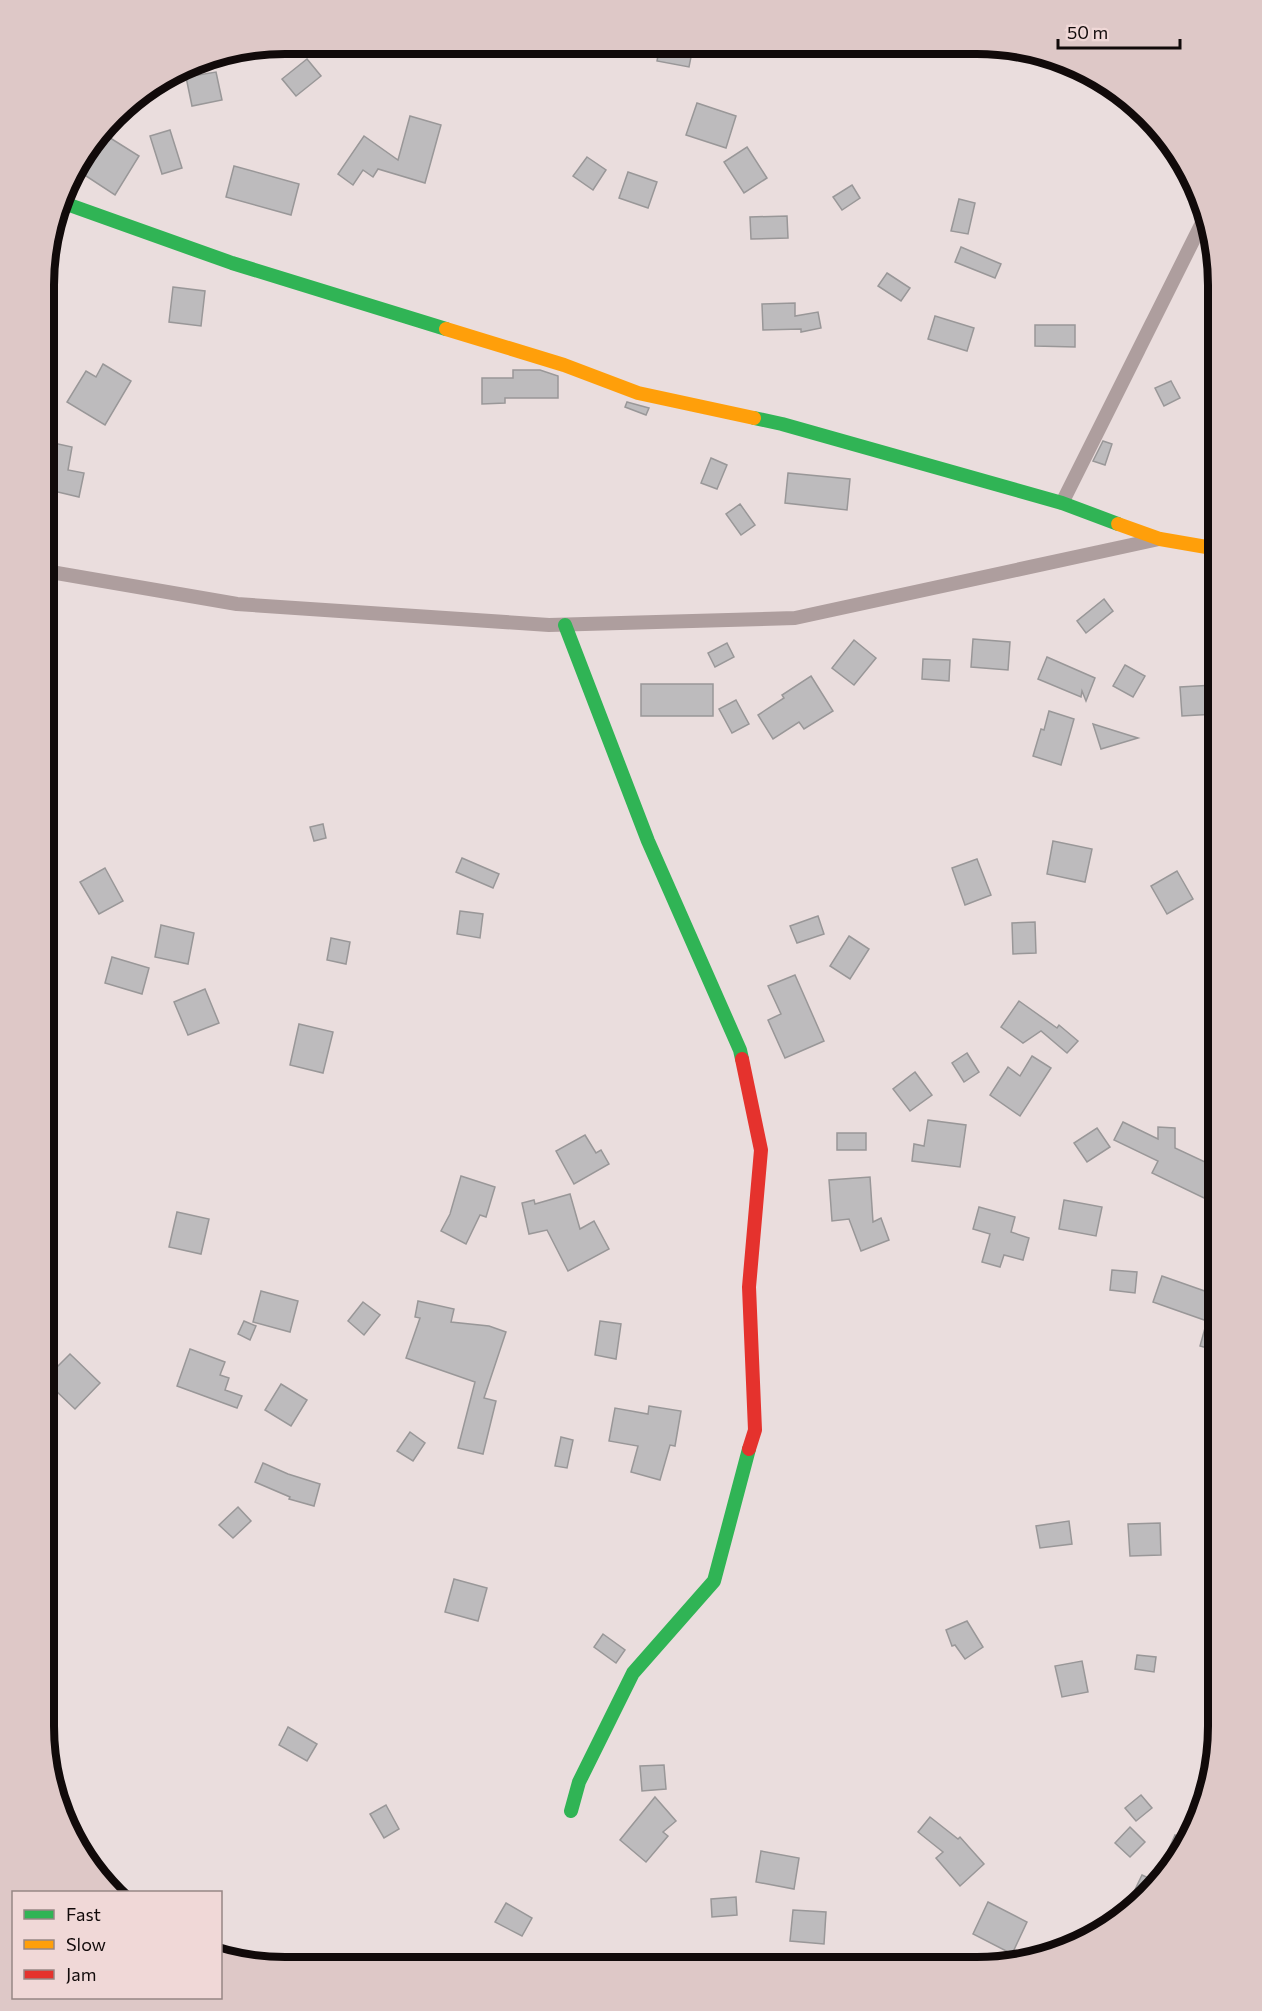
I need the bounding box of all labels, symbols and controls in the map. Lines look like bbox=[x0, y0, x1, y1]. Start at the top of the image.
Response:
scale bar bbox=[1058, 12, 1180, 50]
text: 50 m bbox=[1067, 21, 1108, 43]
legend bbox=[12, 1891, 222, 1999]
text: Fast bbox=[66, 1903, 101, 1925]
text: Slow bbox=[66, 1933, 106, 1955]
text: Jam bbox=[66, 1963, 96, 1985]

